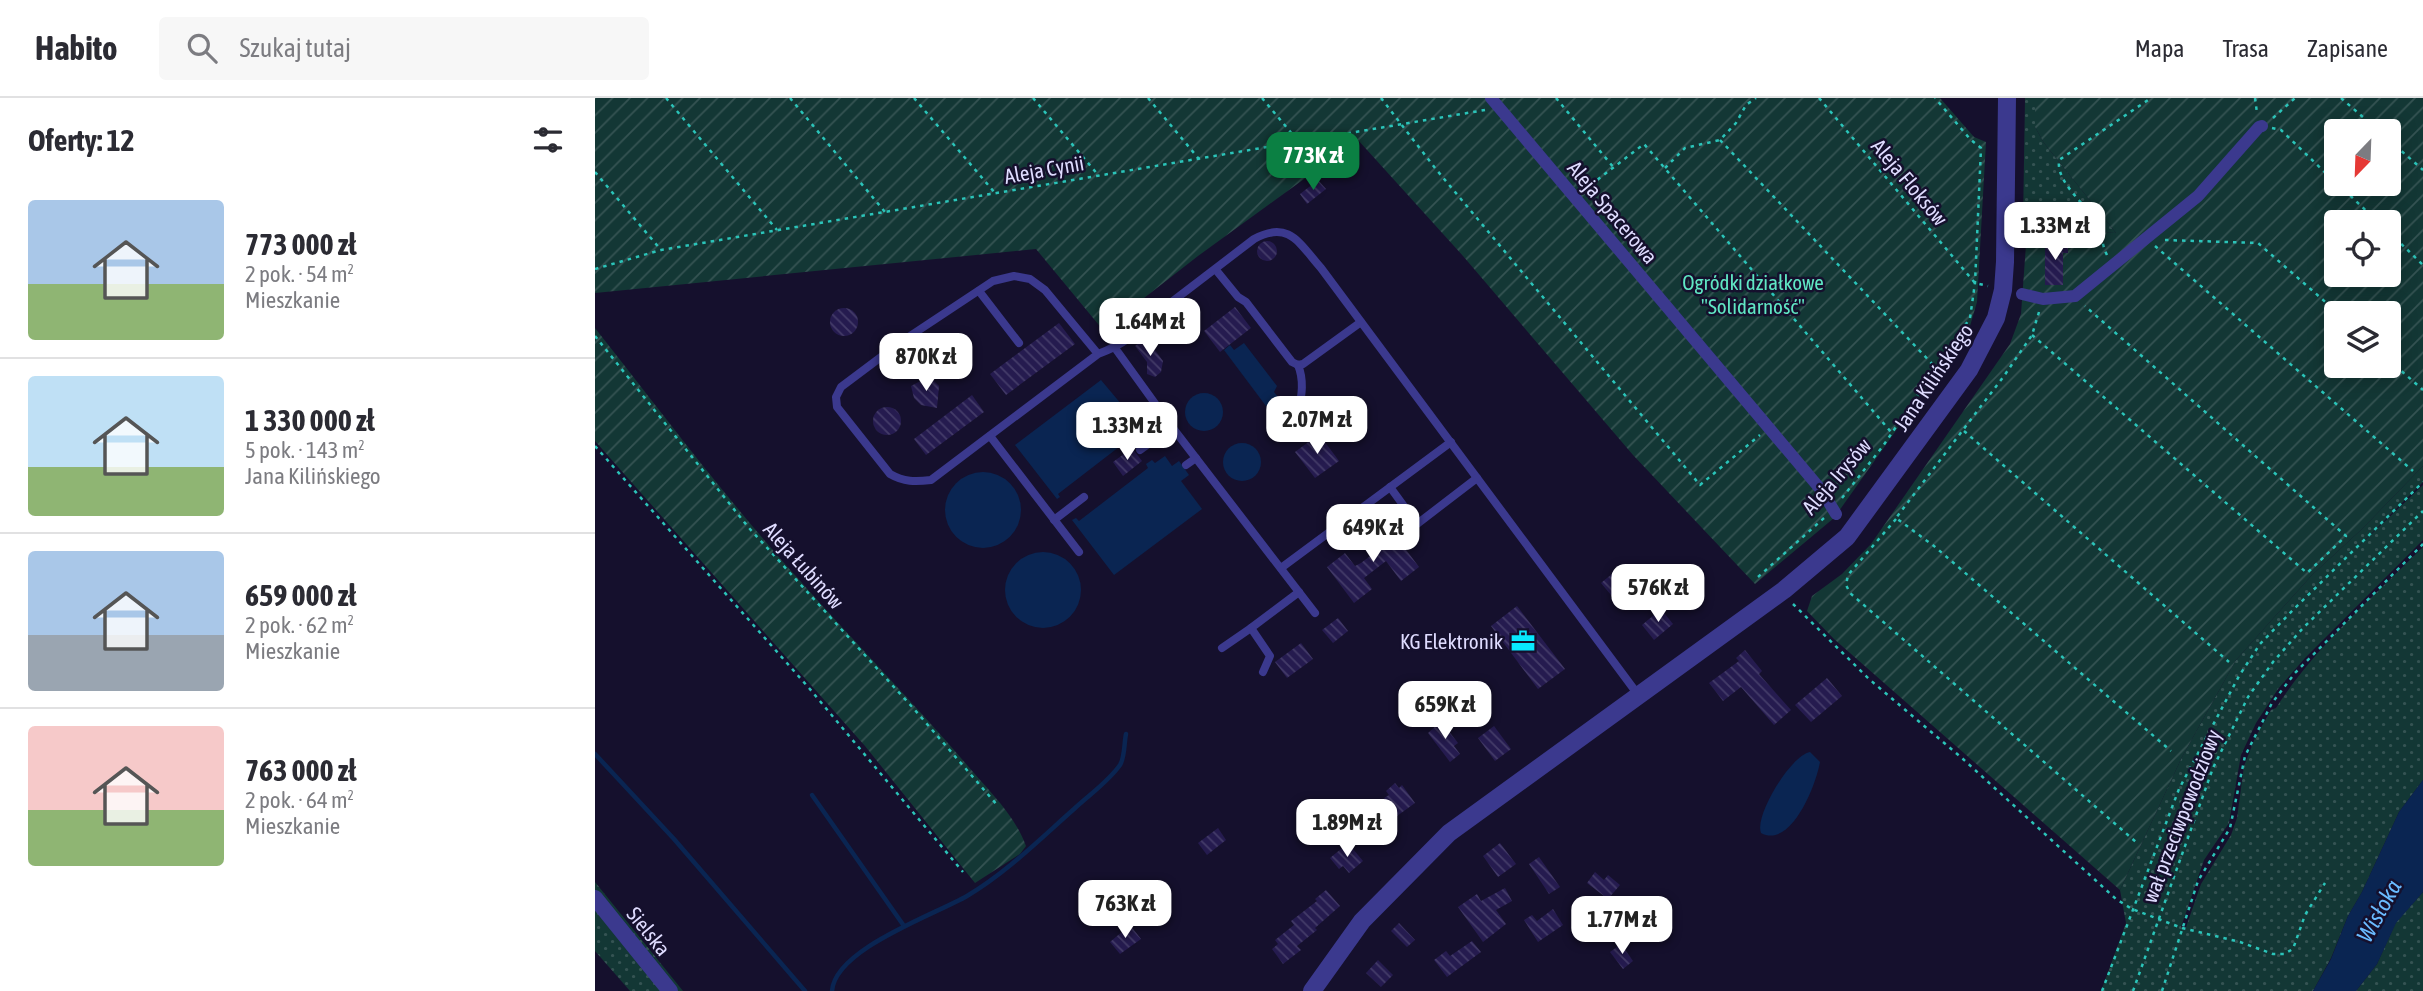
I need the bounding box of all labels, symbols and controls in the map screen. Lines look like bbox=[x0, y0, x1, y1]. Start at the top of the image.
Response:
search box bbox=[159, 17, 649, 80]
text: Habito bbox=[35, 29, 117, 67]
icon: search bbox=[183, 29, 221, 67]
text: Szukaj tutaj bbox=[239, 33, 351, 63]
text: Mapa bbox=[2135, 35, 2184, 62]
text: Trasa bbox=[2222, 35, 2269, 62]
text: Zapisane bbox=[2307, 35, 2388, 62]
north arrow bbox=[2324, 119, 2401, 196]
map controls bbox=[2324, 119, 2401, 378]
icon: filters bbox=[529, 121, 567, 159]
text: Oferty: 12 bbox=[28, 123, 135, 157]
pin: 773K zł bbox=[1248, 132, 1378, 192]
street label: Aleja Floksów bbox=[1867, 134, 1953, 230]
text: 773K zł bbox=[1282, 142, 1344, 168]
street label: Aleja Cynii bbox=[1002, 150, 1086, 188]
street label: Aleja Spacerowa bbox=[1563, 156, 1663, 268]
pin: 1.33M zł bbox=[1983, 202, 2127, 262]
button: locate bbox=[2324, 210, 2401, 287]
text: 1.33M zł bbox=[2020, 212, 2090, 238]
text: 773 000 zł bbox=[245, 227, 357, 261]
icon: home bbox=[84, 228, 168, 312]
text: 2 pok. · 54 m² bbox=[245, 261, 354, 287]
park label: Ogródki działkowe "Solidarność" bbox=[1682, 270, 1824, 318]
text: Mieszkanie bbox=[245, 287, 340, 313]
pin: 1.64M zł bbox=[1078, 299, 1222, 358]
button: layers bbox=[2324, 301, 2401, 378]
text: 1.64M zł bbox=[1115, 308, 1185, 334]
street label: Jana Kilińskiego bbox=[1888, 319, 1978, 435]
pin: 870K zł bbox=[861, 334, 991, 393]
text: 870K zł bbox=[895, 343, 957, 369]
pin: 2.07M zł bbox=[1245, 396, 1389, 456]
pin: 1.33M zł bbox=[1055, 402, 1199, 462]
text: 1 330 000 zł bbox=[245, 403, 375, 437]
icon: home bbox=[84, 404, 168, 488]
text: 2.07M zł bbox=[1282, 406, 1352, 432]
text: 1.33M zł bbox=[1092, 412, 1162, 438]
street label: Aleja Irysów bbox=[1797, 433, 1876, 519]
text: 5 pok. · 143 m² bbox=[245, 437, 365, 463]
text: Jana Kilińskiego bbox=[245, 463, 381, 489]
pin: 649K zł bbox=[1308, 504, 1438, 564]
text: 649K zł bbox=[1342, 514, 1404, 540]
street label: Aleja Łubinów bbox=[759, 517, 849, 614]
pin: 576K zł bbox=[1593, 564, 1723, 624]
text: 576K zł bbox=[1627, 574, 1689, 600]
text: 659 000 zł bbox=[245, 578, 357, 612]
icon: home bbox=[84, 579, 168, 663]
text: 2 pok. · 62 m² bbox=[245, 612, 354, 638]
office icon: KG Elektronik bbox=[1509, 627, 1537, 655]
place label: KG Elektronik bbox=[1400, 629, 1503, 653]
text: Mieszkanie bbox=[245, 638, 340, 664]
pin: 659K zł bbox=[1380, 682, 1510, 741]
text: 659K zł bbox=[1414, 691, 1476, 717]
street label: wał przeciwpowodziowy bbox=[2137, 726, 2225, 906]
text: 763 000 zł bbox=[245, 753, 357, 787]
icon: home bbox=[84, 754, 168, 838]
text: 2 pok. · 64 m² bbox=[245, 787, 354, 813]
pin: 1.89M zł bbox=[1275, 800, 1419, 859]
text: 1.89M zł bbox=[1312, 809, 1382, 835]
text: Mieszkanie bbox=[245, 813, 340, 839]
water label: Wisłoka bbox=[2351, 875, 2407, 947]
pin: 763K zł bbox=[1060, 880, 1190, 940]
text: 763K zł bbox=[1094, 890, 1156, 916]
pin: 1.77M zł bbox=[1550, 896, 1694, 956]
street label: Sielska bbox=[622, 902, 676, 960]
text: 1.77M zł bbox=[1587, 906, 1657, 932]

